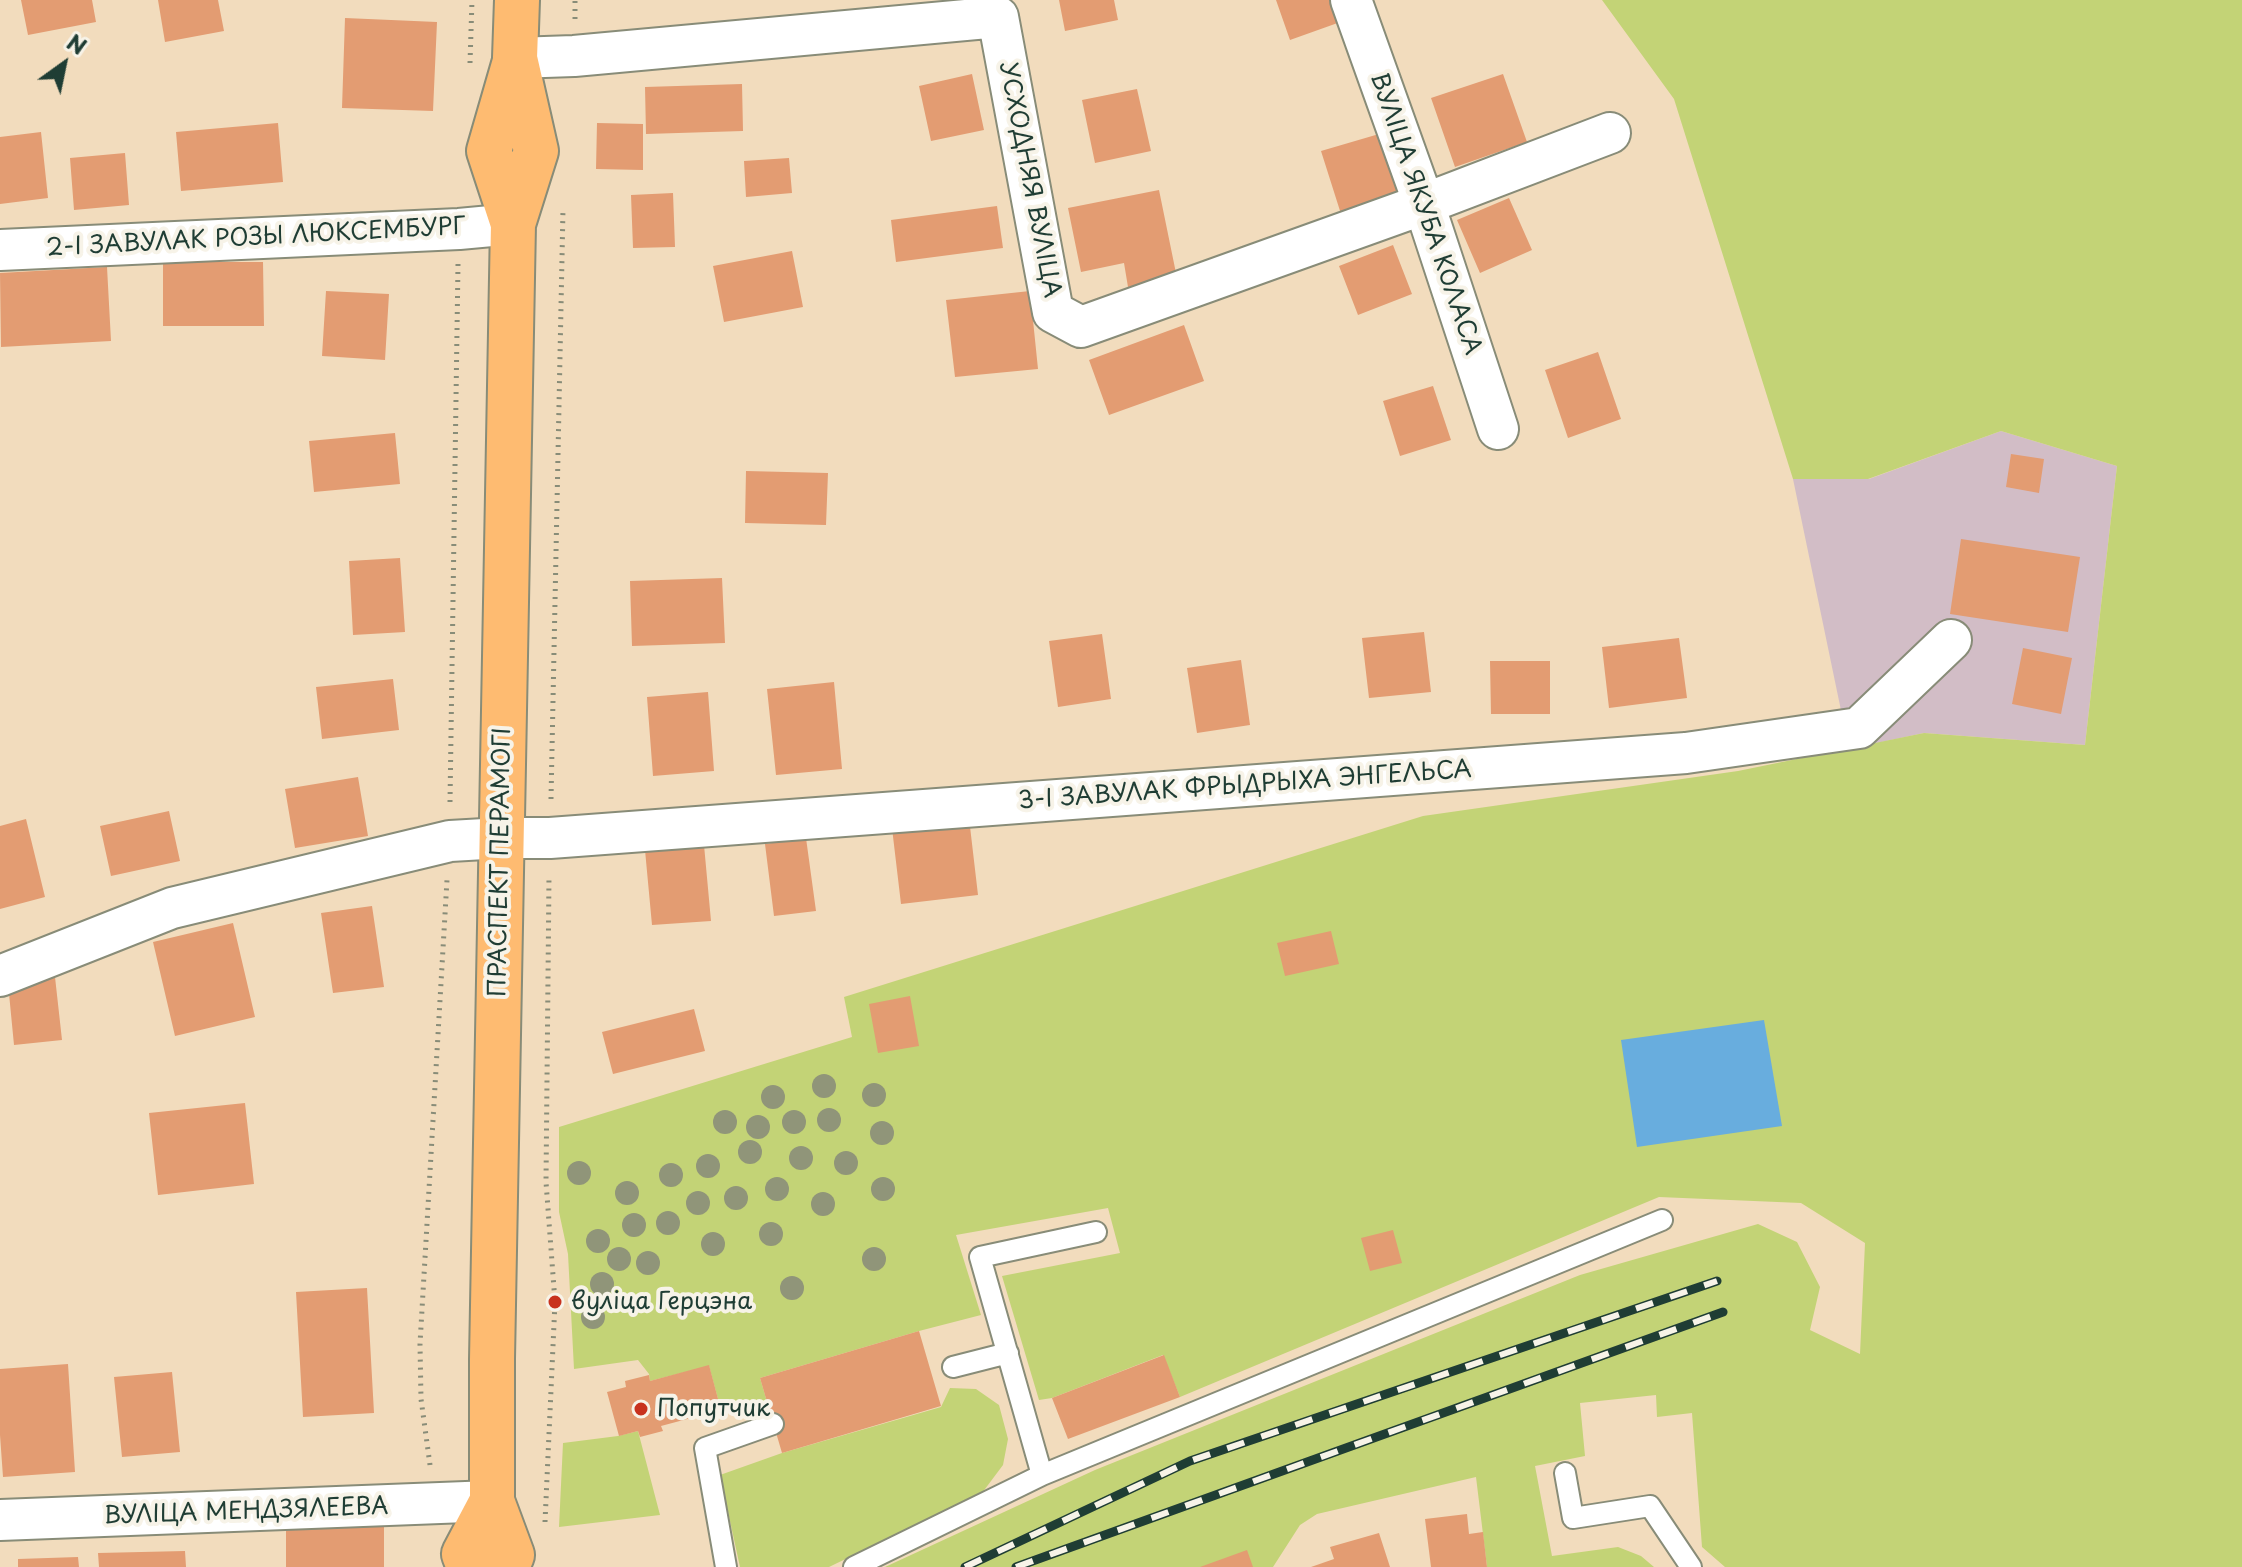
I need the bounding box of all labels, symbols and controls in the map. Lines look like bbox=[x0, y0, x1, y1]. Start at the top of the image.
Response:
north arrow bbox=[24, 24, 104, 104]
text: N bbox=[61, 25, 94, 62]
street label: УСХОДНЯЯ ВУЛІЦА bbox=[992, 60, 1066, 300]
street label: ВУЛІЦА ЯКУБА КОЛАСА bbox=[1363, 69, 1487, 359]
street label: 2-І ЗАВУЛАК РОЗЫ ЛЮКСЕМБУРГ bbox=[46, 213, 466, 263]
street label: ПРАСПЕКТ ПЕРАМОГІ bbox=[484, 727, 518, 997]
street label: 3-І ЗАВУЛАК ФРЫДРЫХА ЭНГЕЛЬСА bbox=[1017, 756, 1473, 816]
place label: вуліца Герцэна bbox=[571, 1288, 752, 1316]
marker: вуліца Герцэна bbox=[546, 1293, 564, 1311]
place label: Попутчик bbox=[657, 1395, 770, 1423]
marker: Попутчик bbox=[632, 1400, 650, 1418]
street label: ВУЛІЦА МЕНДЗЯЛЕЕВА bbox=[103, 1493, 389, 1531]

